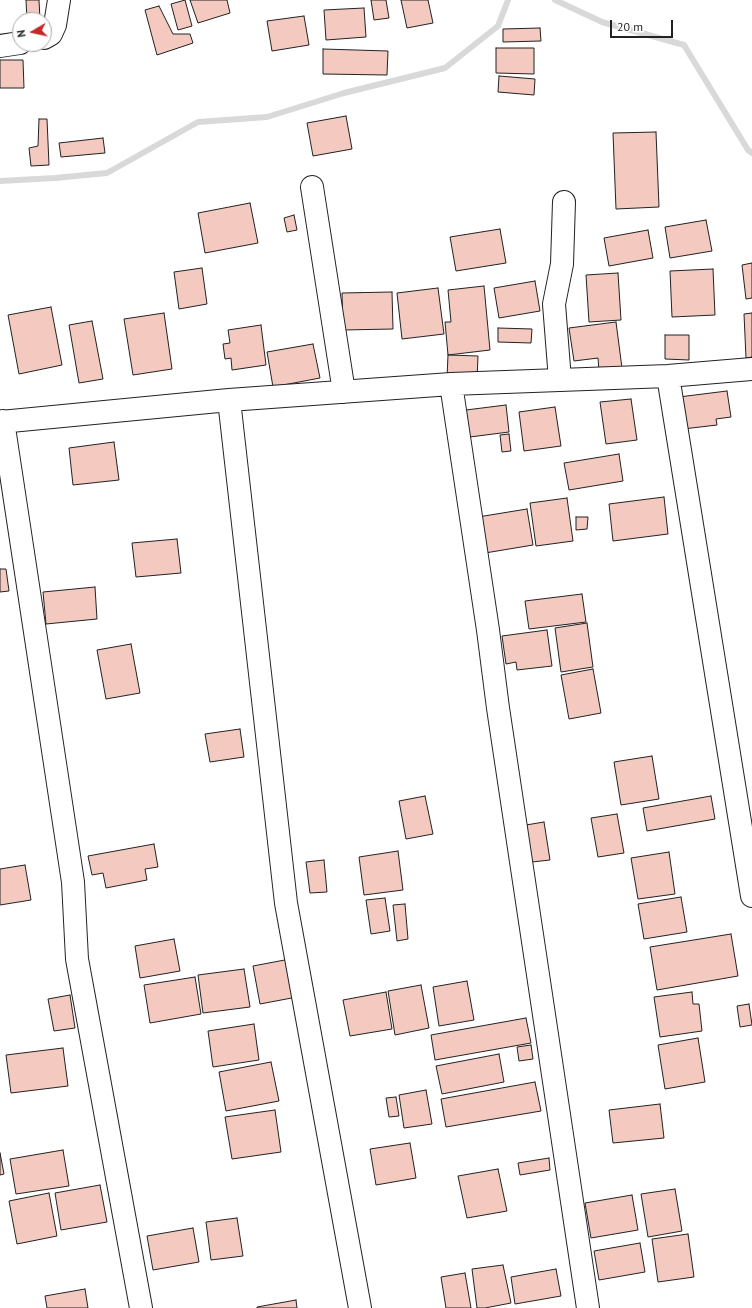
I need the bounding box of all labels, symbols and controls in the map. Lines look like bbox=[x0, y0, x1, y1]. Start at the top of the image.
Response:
north arrow bbox=[12, 12, 52, 52]
scale bar bbox=[612, 12, 675, 38]
text: 20 m bbox=[617, 19, 643, 34]
text: N bbox=[14, 29, 29, 38]

